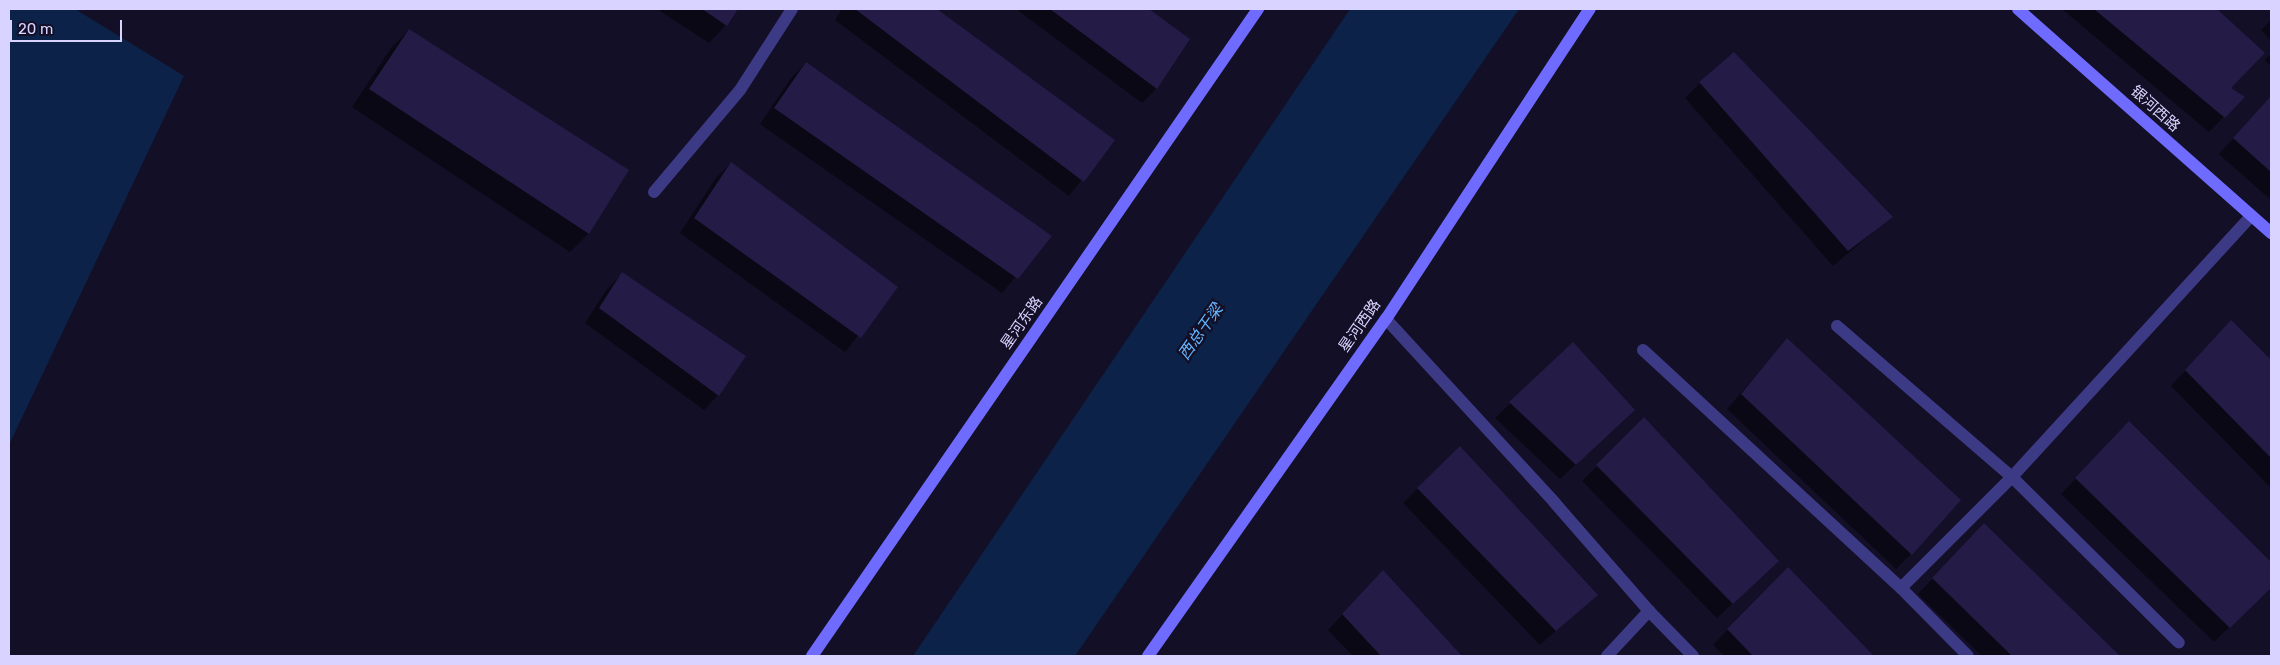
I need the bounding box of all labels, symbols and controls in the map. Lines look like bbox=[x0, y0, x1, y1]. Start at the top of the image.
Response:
scale bar bbox=[12, 10, 125, 42]
text: 20 m bbox=[18, 20, 53, 38]
street label: 银河西路 bbox=[2127, 82, 2183, 136]
street label: 星河东路 bbox=[997, 293, 1047, 353]
street label: 星河西路 bbox=[1335, 296, 1385, 356]
water label: 西总干梁 bbox=[1175, 300, 1227, 364]

